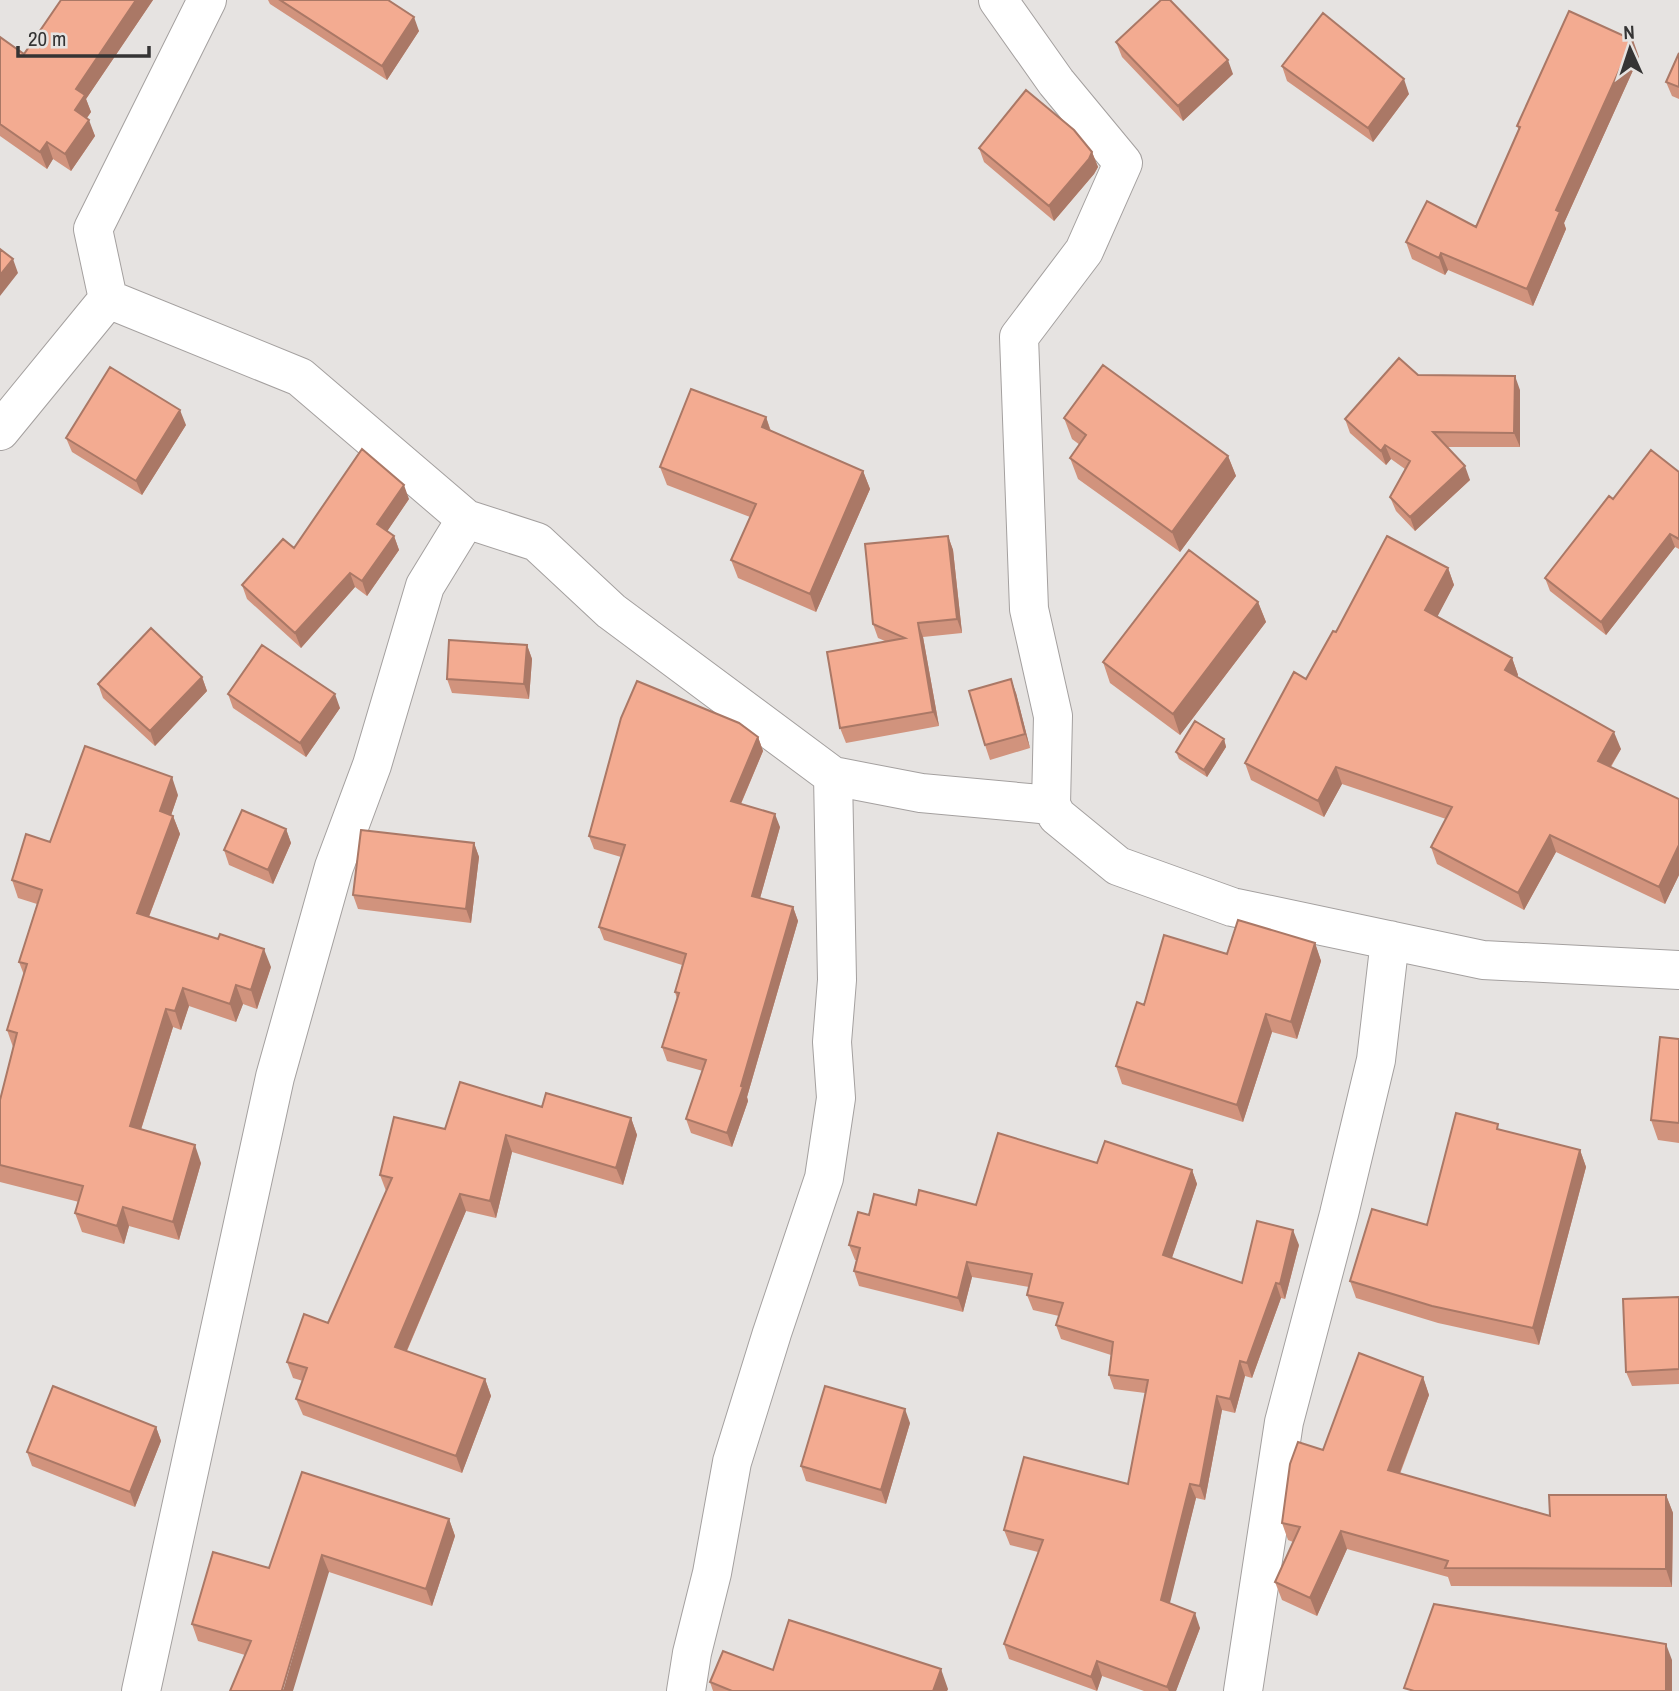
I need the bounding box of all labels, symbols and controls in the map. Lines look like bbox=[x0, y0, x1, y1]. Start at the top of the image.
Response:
scale bar bbox=[18, 14, 149, 58]
north arrow bbox=[1595, 14, 1665, 84]
text: N bbox=[1623, 19, 1635, 45]
text: 20 m bbox=[28, 24, 66, 53]

